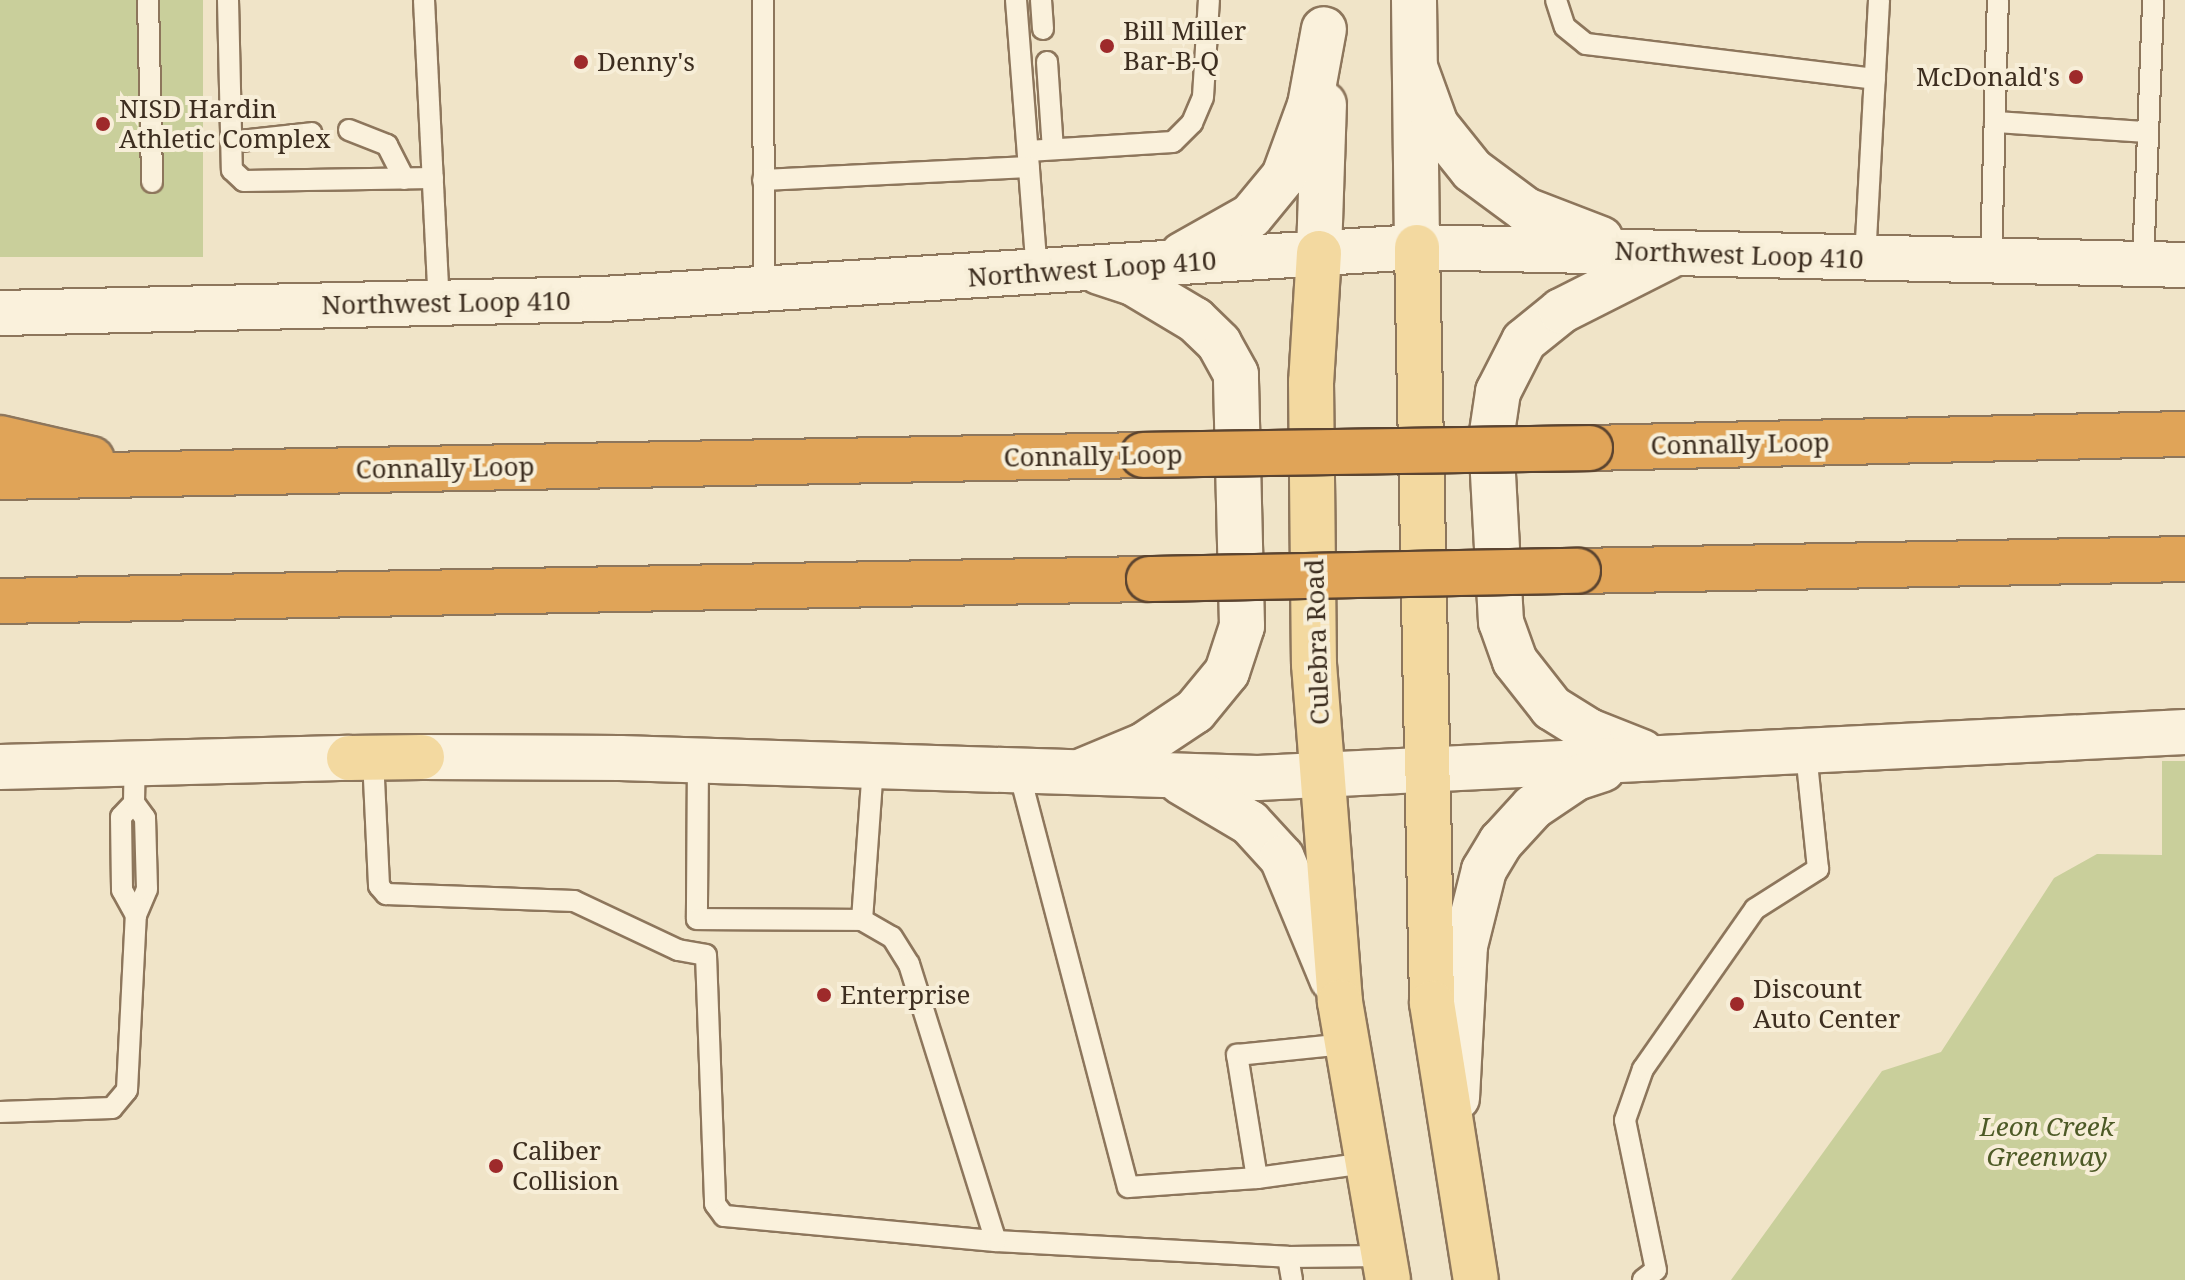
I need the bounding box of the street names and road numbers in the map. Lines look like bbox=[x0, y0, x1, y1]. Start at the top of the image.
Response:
street label: Northwest Loop 410 bbox=[1614, 235, 1864, 275]
street label: Northwest Loop 410 bbox=[967, 245, 1217, 293]
street label: Northwest Loop 410 bbox=[321, 285, 571, 321]
street label: Connally Loop bbox=[1650, 427, 1830, 461]
street label: Connally Loop bbox=[1003, 439, 1183, 473]
street label: Connally Loop bbox=[355, 451, 535, 485]
street label: Culebra Road bbox=[1299, 558, 1335, 726]

